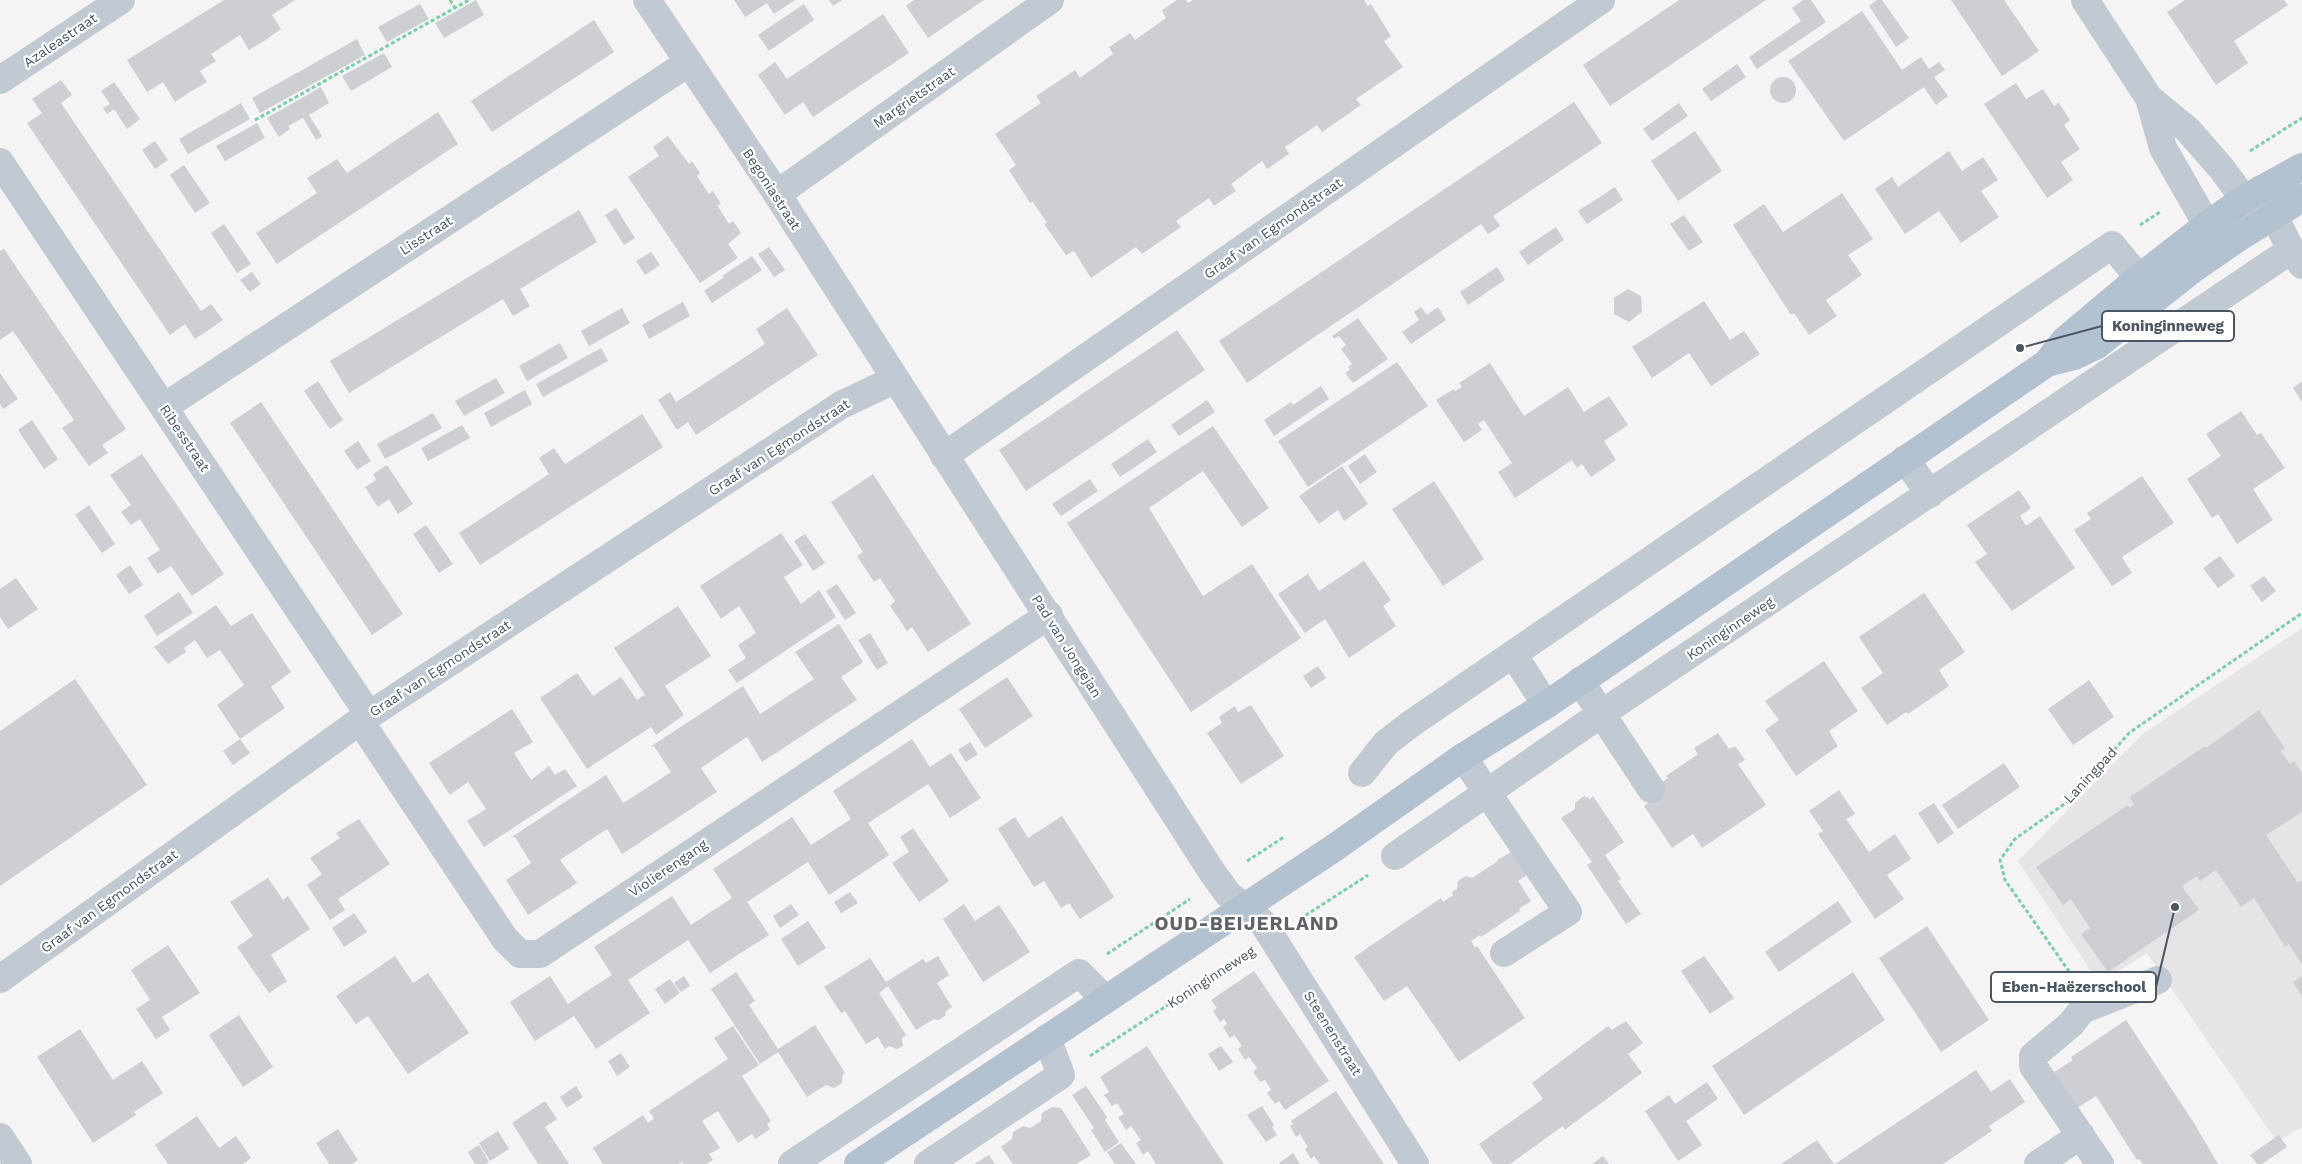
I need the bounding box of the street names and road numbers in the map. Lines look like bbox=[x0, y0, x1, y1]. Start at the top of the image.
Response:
street label: Azaleastraat bbox=[20, 9, 100, 70]
street label: Margrietstraat bbox=[870, 63, 958, 131]
street label: Begoniastraat bbox=[740, 145, 804, 233]
street label: Graaf van Egmondstraat bbox=[1201, 174, 1345, 282]
street label: Lisstraat bbox=[397, 212, 455, 258]
street label: Graaf van Egmondstraat bbox=[705, 395, 853, 499]
street label: Ribesstraat bbox=[157, 401, 213, 475]
street label: Pad van Jongejan bbox=[1029, 592, 1105, 700]
street label: Koninginneweg bbox=[1683, 593, 1777, 663]
street label: Graaf van Egmondstraat bbox=[366, 616, 514, 720]
street label: Laningpad bbox=[2060, 744, 2120, 806]
street label: Violierengang bbox=[626, 836, 711, 900]
street label: Graaf van Egmondstraat bbox=[38, 846, 181, 956]
street label: Koninginneweg bbox=[1164, 942, 1258, 1011]
street label: Steenenstraat bbox=[1301, 988, 1365, 1078]

